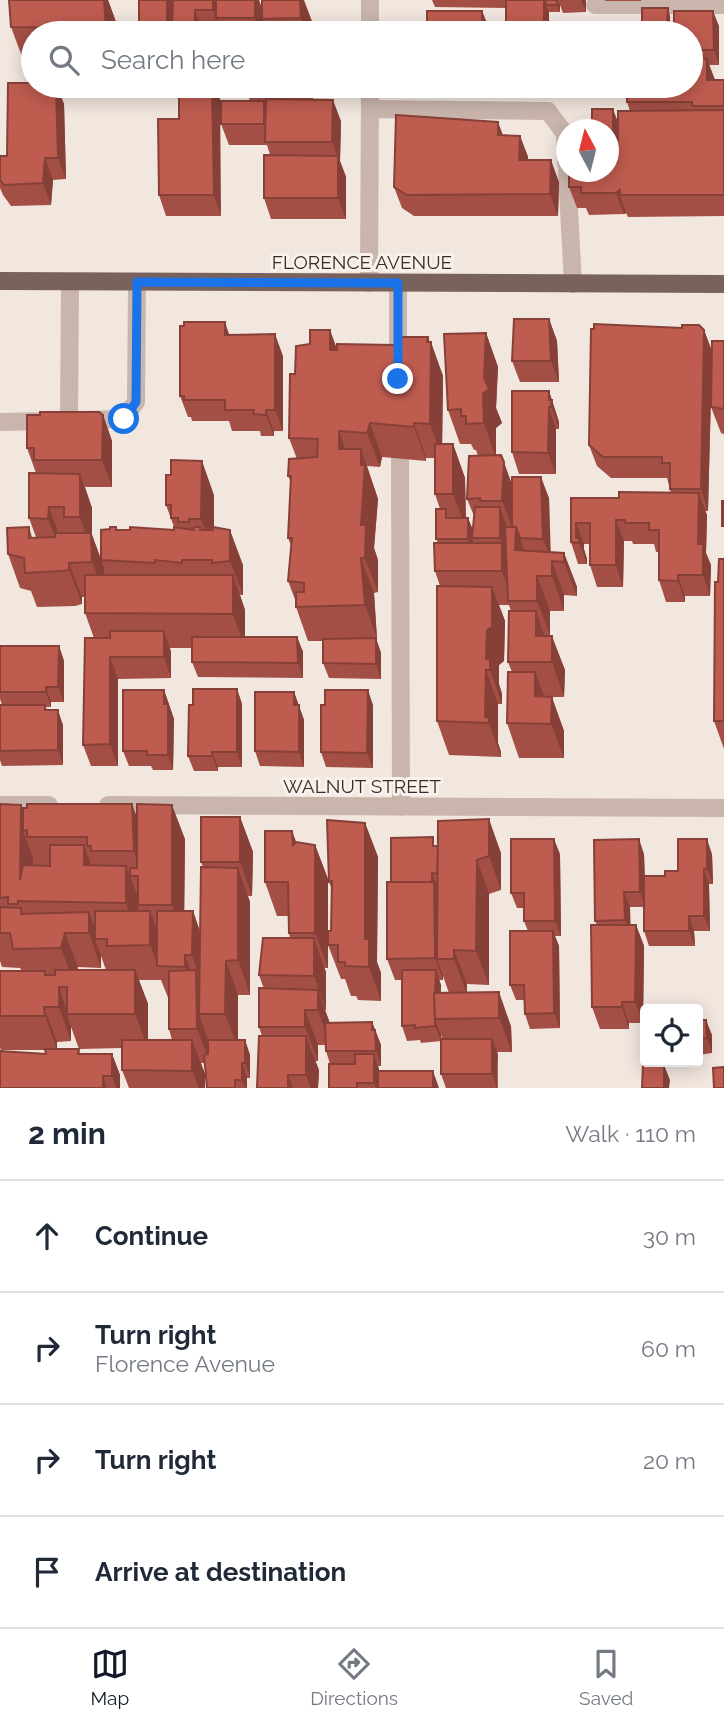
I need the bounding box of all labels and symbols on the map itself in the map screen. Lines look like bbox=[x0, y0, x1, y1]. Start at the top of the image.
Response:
north arrow bbox=[556, 119, 619, 182]
street label: FLORENCE AVENUE bbox=[272, 251, 452, 273]
route end bbox=[382, 363, 413, 394]
route start bbox=[108, 403, 139, 434]
street label: WALNUT STREET bbox=[283, 775, 441, 797]

